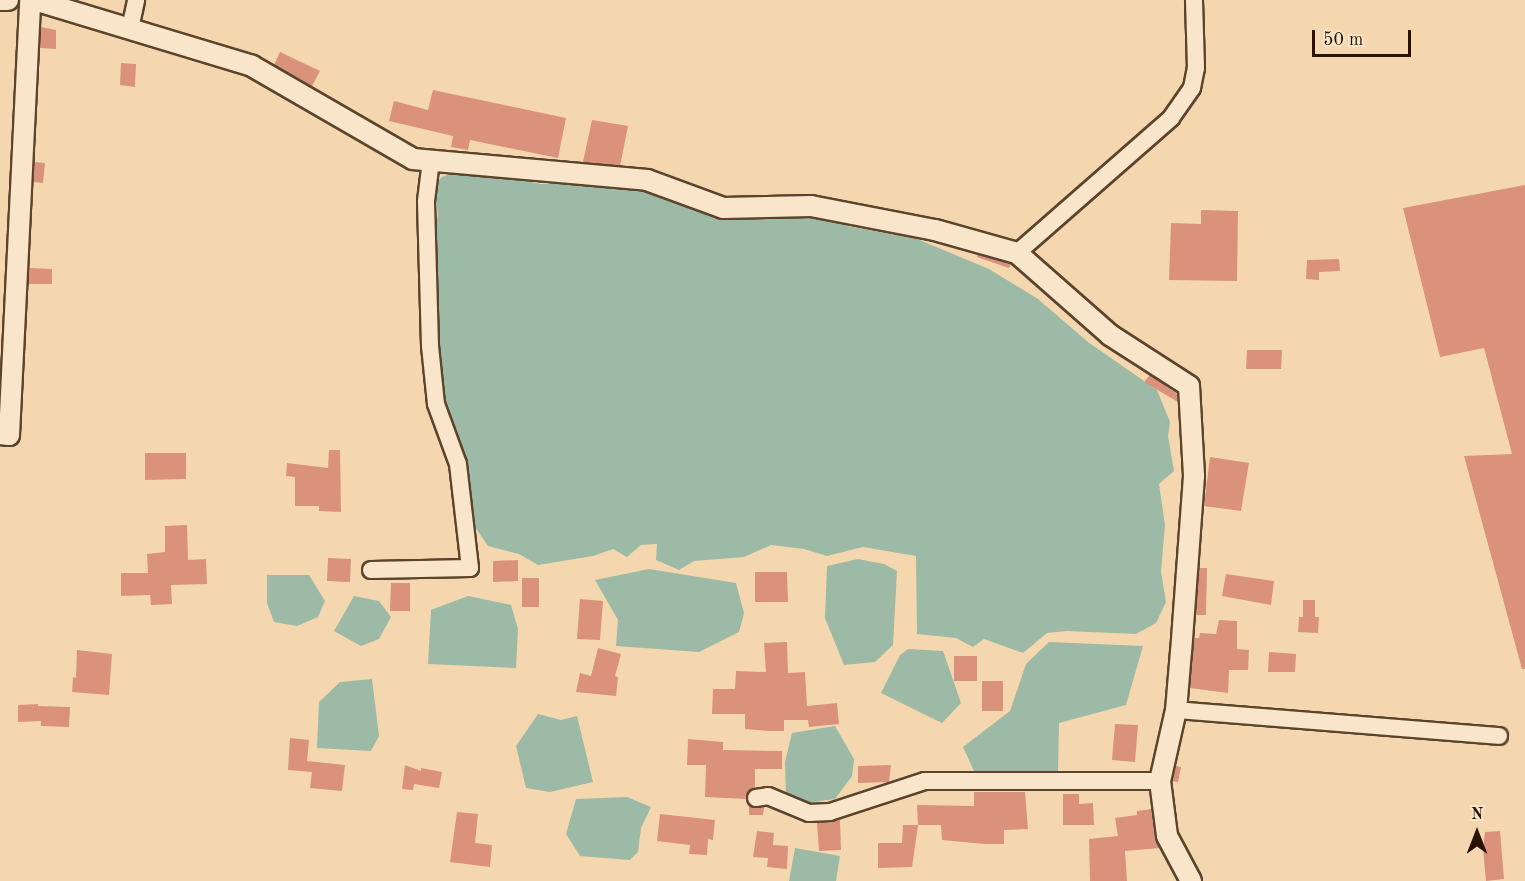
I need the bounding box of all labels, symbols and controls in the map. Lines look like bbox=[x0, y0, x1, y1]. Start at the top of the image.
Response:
scale bar bbox=[1315, 18, 1414, 56]
text: 50 m bbox=[1323, 31, 1363, 49]
north arrow bbox=[1447, 803, 1507, 863]
text: N bbox=[1471, 807, 1483, 823]

